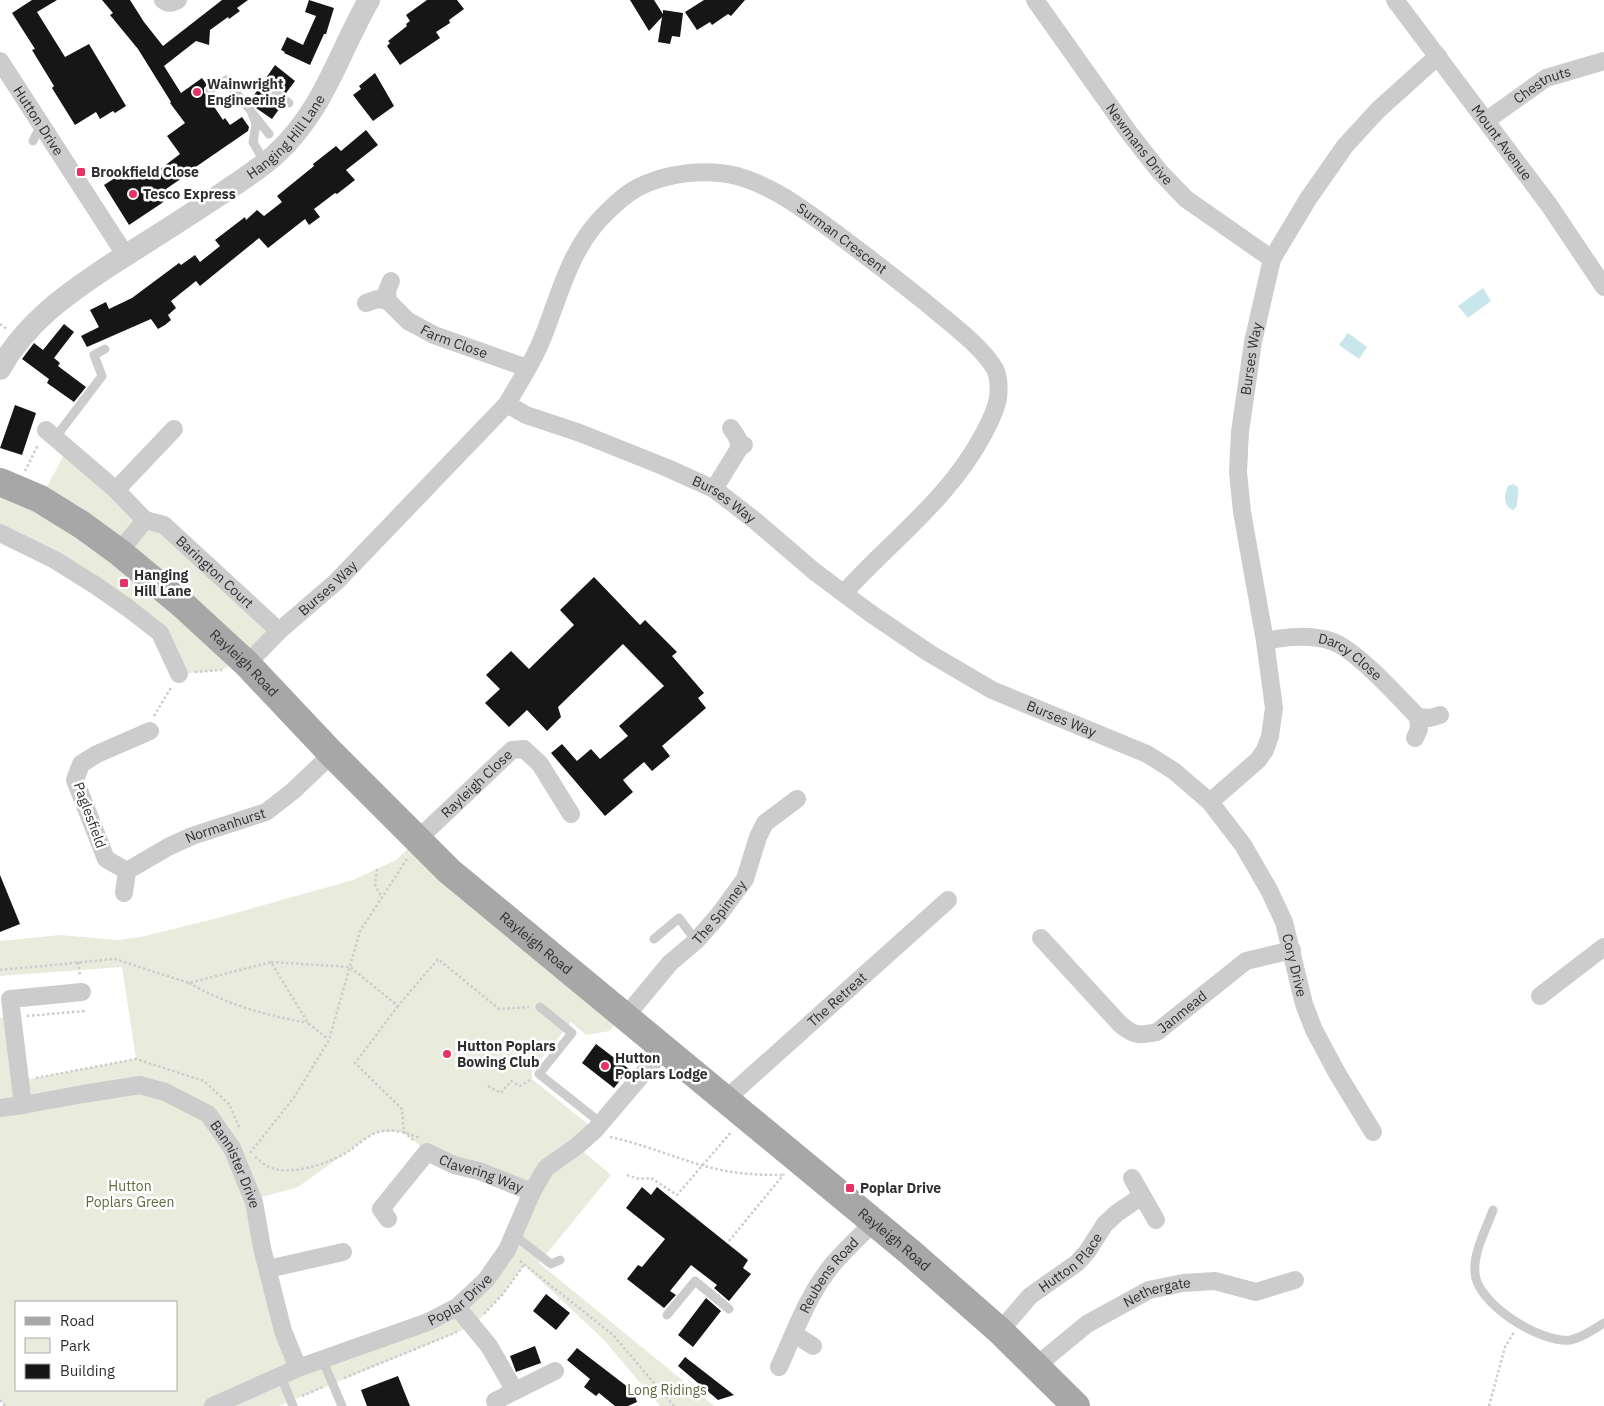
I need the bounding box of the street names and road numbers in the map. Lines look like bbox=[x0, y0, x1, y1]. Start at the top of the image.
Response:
street label: Chestnuts bbox=[1510, 62, 1573, 108]
street label: Hutton Drive bbox=[9, 83, 68, 159]
street label: Hanging Hill Lane bbox=[243, 91, 329, 183]
street label: Newmans Drive bbox=[1102, 100, 1177, 189]
street label: Mount Avenue bbox=[1468, 101, 1536, 184]
street label: Surman Crescent bbox=[793, 199, 891, 278]
street label: Farm Close bbox=[417, 320, 490, 362]
street label: Burses Way bbox=[1236, 321, 1266, 396]
street label: Burses Way bbox=[689, 471, 760, 527]
street label: Barington Court bbox=[172, 532, 257, 612]
street label: Burses Way bbox=[295, 557, 361, 619]
street label: Rayleigh Road bbox=[206, 625, 282, 701]
street label: Darcy Close bbox=[1317, 629, 1386, 684]
street label: Burses Way bbox=[1024, 696, 1099, 741]
street label: Rayleigh Close bbox=[437, 745, 516, 822]
street label: Paglesfield bbox=[70, 779, 110, 851]
street label: Normanhurst bbox=[182, 804, 268, 847]
street label: The Spinney bbox=[688, 876, 750, 948]
street label: Rayleigh Road bbox=[496, 908, 576, 978]
street label: Cory Drive bbox=[1278, 932, 1311, 999]
street label: The Retreat bbox=[804, 968, 870, 1031]
street label: Janmead bbox=[1154, 987, 1210, 1037]
street label: Bannister Drive bbox=[206, 1117, 264, 1210]
street label: Clavering Way bbox=[436, 1150, 526, 1197]
street label: Rayleigh Road bbox=[854, 1204, 934, 1275]
street label: Hutton Place bbox=[1035, 1229, 1106, 1296]
street label: Reubens Road bbox=[795, 1233, 862, 1316]
street label: Poplar Drive bbox=[425, 1271, 496, 1330]
street label: Nethergate bbox=[1120, 1274, 1192, 1311]

